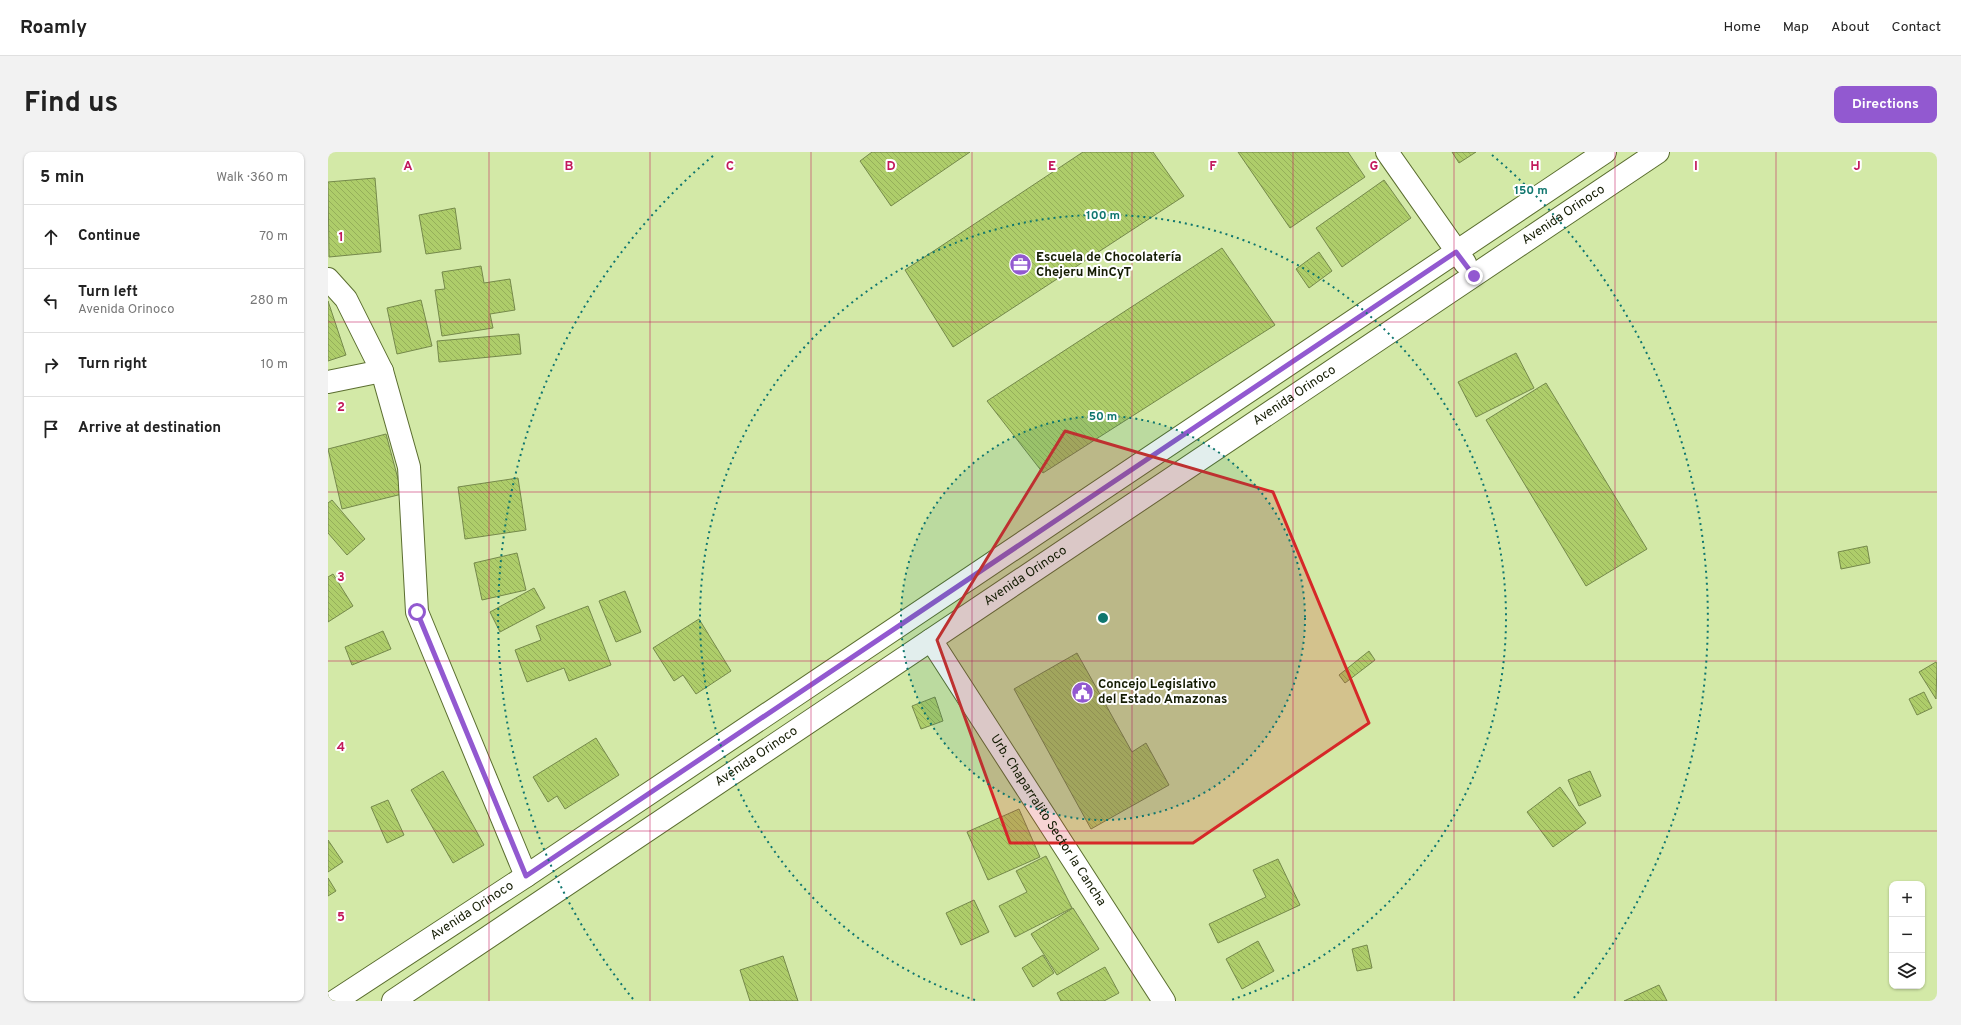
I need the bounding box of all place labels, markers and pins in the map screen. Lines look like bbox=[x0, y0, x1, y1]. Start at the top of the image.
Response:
place label: Escuela de Chocolatería Chejeru MinCyT bbox=[1036, 250, 1182, 281]
office icon: Escuela de Chocolatería Chejeru MinCyT bbox=[1008, 252, 1034, 278]
centre of rings bbox=[1096, 611, 1110, 625]
place label: Concejo Legislativo del Estado Amazonas bbox=[1098, 677, 1227, 708]
public building icon: Concejo Legislativo del Estado Amazonas bbox=[1069, 679, 1095, 705]

